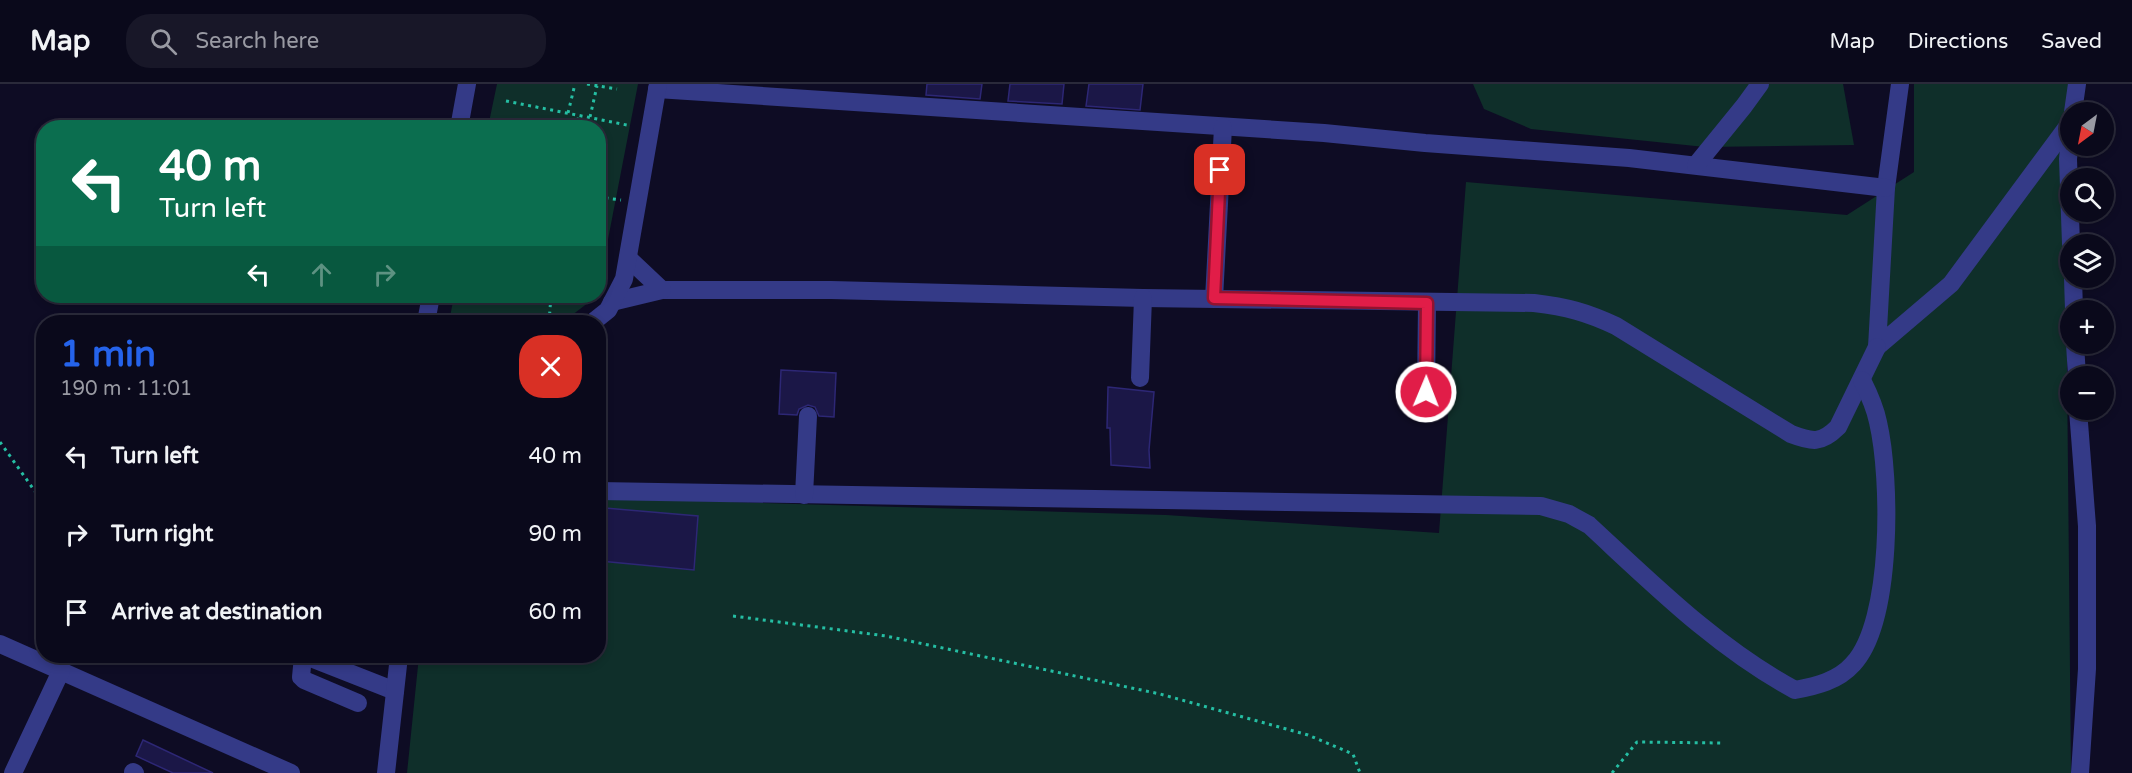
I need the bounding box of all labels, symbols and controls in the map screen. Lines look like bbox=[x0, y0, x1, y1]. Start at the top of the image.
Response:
search box bbox=[126, 14, 546, 68]
text: Map bbox=[30, 24, 90, 58]
icon: search bbox=[147, 25, 180, 58]
text: Search here bbox=[195, 28, 319, 54]
text: Map bbox=[1829, 29, 1875, 54]
text: Directions bbox=[1908, 29, 2008, 54]
text: Saved bbox=[2041, 29, 2102, 54]
north arrow bbox=[2060, 102, 2114, 156]
map controls bbox=[2060, 102, 2114, 420]
text: 40 m bbox=[159, 141, 261, 192]
icon: left bbox=[60, 144, 138, 222]
pin bbox=[1194, 144, 1245, 195]
icon: arrive bbox=[1203, 153, 1236, 186]
button: search bbox=[2060, 168, 2114, 222]
text: Turn left bbox=[159, 192, 266, 225]
button: layers bbox=[2060, 234, 2114, 288]
icon: left bbox=[242, 258, 275, 291]
icon: ahead bbox=[305, 258, 338, 291]
icon: right bbox=[368, 258, 401, 291]
button: + bbox=[2060, 300, 2114, 354]
text: 1 min bbox=[60, 333, 156, 376]
button: close bbox=[519, 335, 582, 398]
position arrow bbox=[1394, 360, 1458, 424]
button: − bbox=[2060, 366, 2114, 420]
text: 190 m · 11:01 bbox=[60, 377, 192, 401]
icon: left bbox=[60, 440, 93, 473]
text: Turn left bbox=[111, 443, 199, 469]
text: 40 m bbox=[528, 443, 582, 469]
icon: right bbox=[60, 518, 93, 551]
text: Turn right bbox=[111, 521, 213, 547]
text: 90 m bbox=[528, 521, 582, 547]
icon: arrive bbox=[60, 596, 93, 629]
text: Arrive at destination bbox=[111, 599, 322, 625]
text: 60 m bbox=[528, 599, 582, 625]

